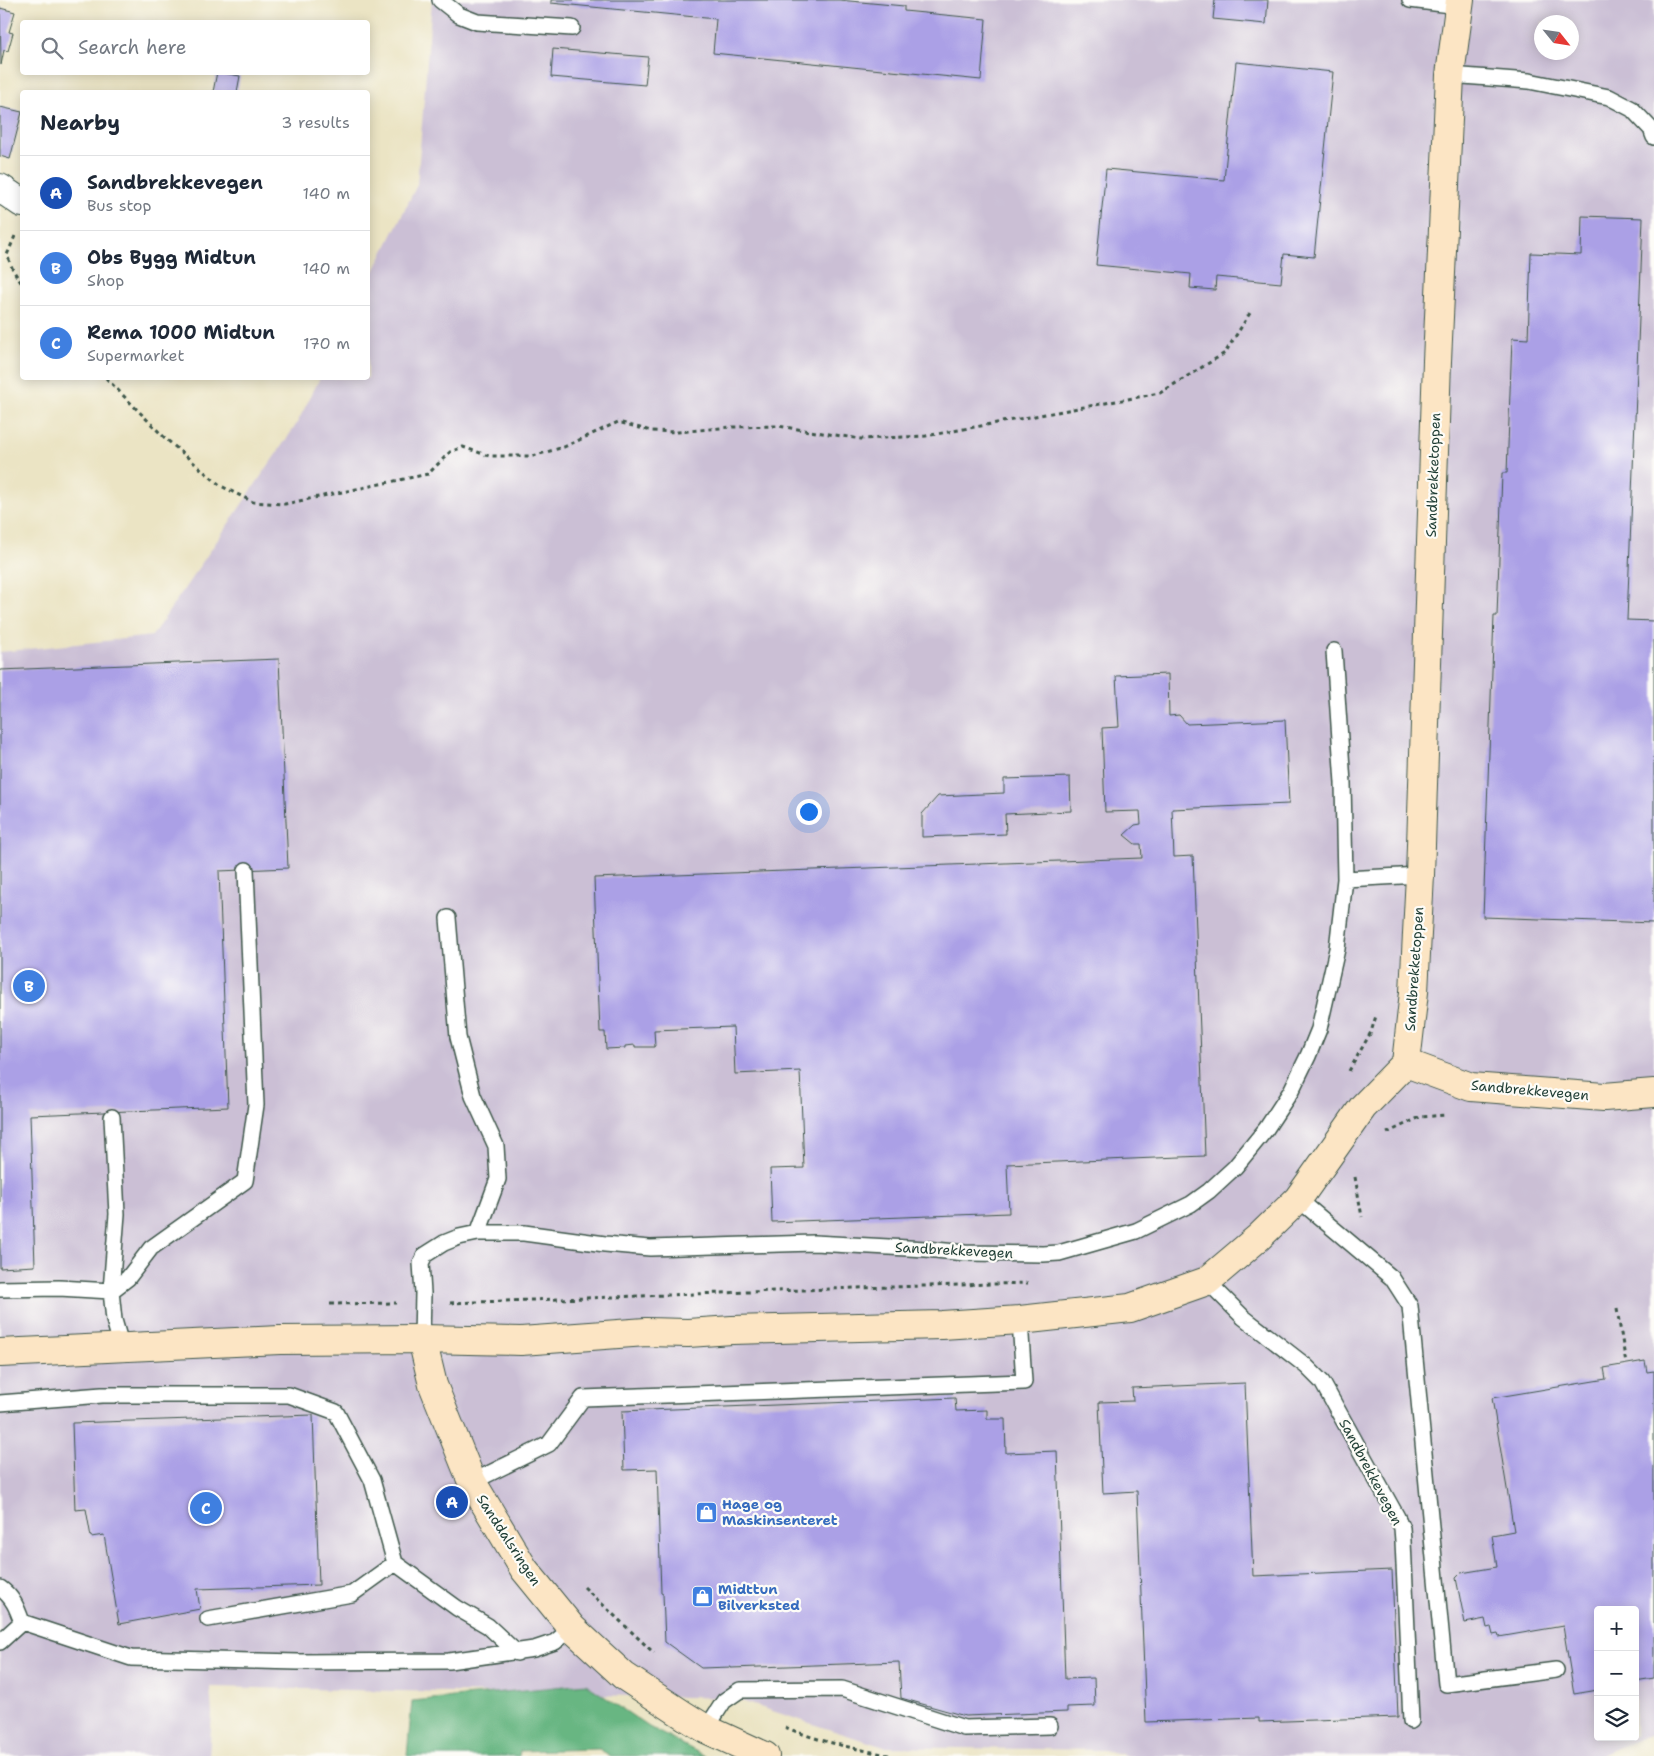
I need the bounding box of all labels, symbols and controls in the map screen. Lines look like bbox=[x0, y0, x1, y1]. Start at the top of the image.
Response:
north arrow bbox=[1534, 15, 1579, 60]
search box bbox=[20, 20, 370, 75]
icon: search bbox=[38, 34, 66, 62]
text: Search here bbox=[78, 35, 187, 60]
text: Nearby bbox=[40, 109, 120, 137]
text: 3 results bbox=[281, 112, 350, 133]
text: Sandbrekkevegen bbox=[87, 170, 263, 195]
text: A bbox=[50, 183, 62, 204]
text: 140 m bbox=[303, 183, 350, 204]
text: Bus stop bbox=[87, 195, 152, 216]
text: Obs Bygg Midtun bbox=[87, 245, 256, 270]
text: B bbox=[51, 258, 61, 279]
text: 140 m bbox=[303, 258, 350, 279]
text: Shop bbox=[87, 270, 124, 291]
text: Rema 1000 Midtun bbox=[87, 320, 275, 345]
text: C bbox=[51, 333, 61, 354]
text: 170 m bbox=[303, 333, 350, 354]
text: Supermarket bbox=[87, 345, 184, 366]
street label: Sandbrekketoppen bbox=[1422, 412, 1444, 538]
your location bbox=[796, 799, 822, 825]
street label: Sandbrekketoppen bbox=[1401, 906, 1427, 1032]
pin: B bbox=[13, 967, 45, 1005]
street label: Sandbrekkevegen bbox=[1470, 1076, 1590, 1104]
street label: Sandbrekkevegen bbox=[894, 1238, 1014, 1262]
street label: Sandbrekkevegen bbox=[1335, 1416, 1407, 1529]
pin: A bbox=[436, 1483, 468, 1521]
pin: C bbox=[190, 1489, 222, 1527]
street label: Sanddalsringen bbox=[473, 1491, 545, 1589]
place label: Hage og Maskinsenteret bbox=[722, 1495, 838, 1529]
shop icon: Hage og Maskinsenteret bbox=[694, 1500, 718, 1524]
place label: Midttun Bilverksted bbox=[718, 1580, 800, 1614]
shop icon: Midttun Bilverksted bbox=[690, 1585, 714, 1609]
map controls bbox=[1594, 1606, 1639, 1741]
button: + bbox=[1594, 1606, 1639, 1651]
button: − bbox=[1594, 1651, 1639, 1696]
button: layers bbox=[1594, 1696, 1639, 1741]

